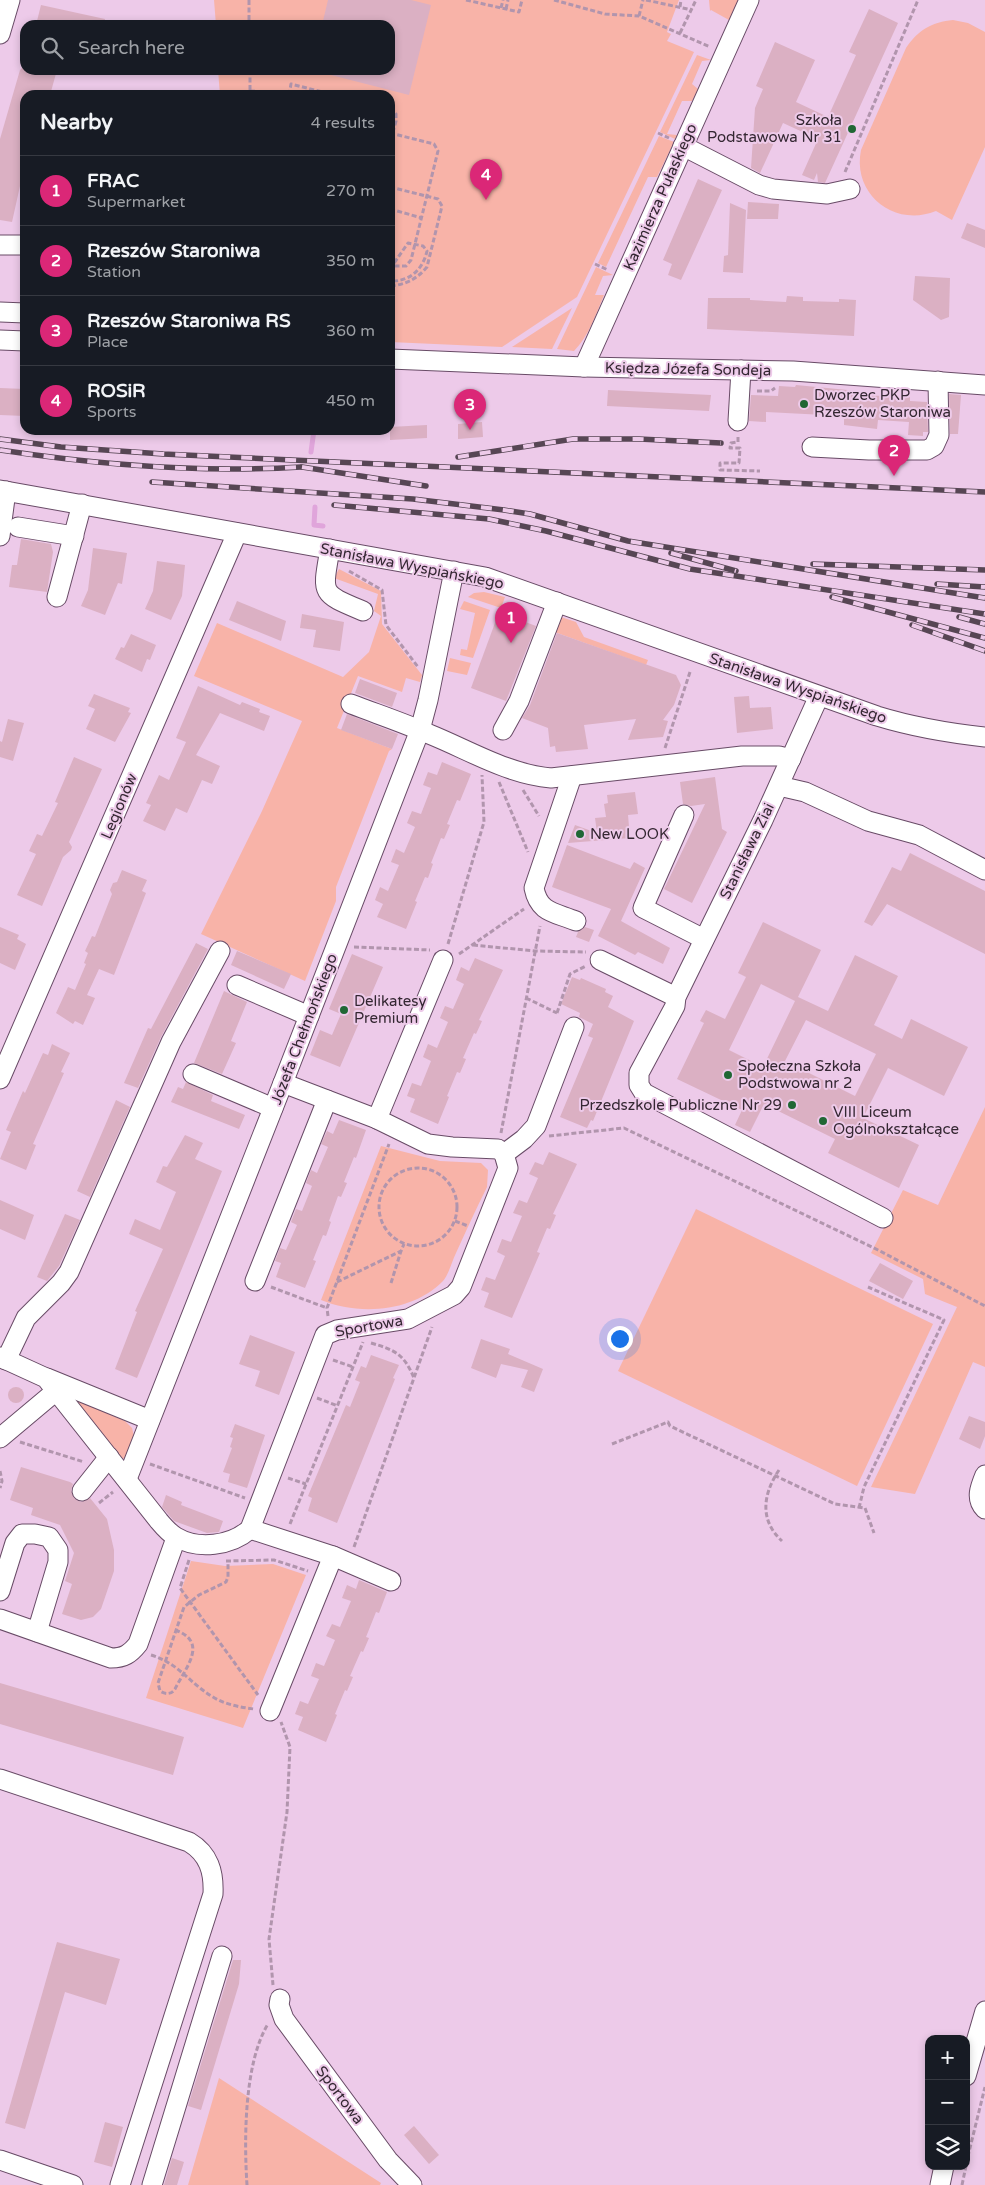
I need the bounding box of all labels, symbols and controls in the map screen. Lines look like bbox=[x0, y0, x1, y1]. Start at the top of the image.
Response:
search box bbox=[20, 20, 395, 75]
icon: search bbox=[38, 34, 66, 62]
text: Search here bbox=[78, 37, 185, 59]
text: Nearby bbox=[40, 110, 113, 135]
place label: Szkoła Podstawowa Nr 31 bbox=[707, 111, 842, 146]
text: 4 results bbox=[311, 113, 375, 133]
street label: Kazimierza Pułaskiego bbox=[619, 121, 701, 273]
marker: Szkoła Podstawowa Nr 31 bbox=[846, 123, 858, 135]
pin: 4 bbox=[470, 159, 502, 200]
text: FRAC bbox=[87, 170, 139, 192]
text: 1 bbox=[51, 181, 61, 201]
text: 270 m bbox=[326, 181, 375, 201]
text: Supermarket bbox=[87, 192, 185, 212]
text: Rzeszów Staroniwa bbox=[87, 240, 260, 262]
text: 2 bbox=[51, 251, 61, 271]
text: 350 m bbox=[326, 251, 375, 271]
text: Station bbox=[87, 262, 141, 282]
text: Rzeszów Staroniwa RS bbox=[87, 310, 291, 332]
text: 3 bbox=[51, 321, 61, 341]
text: 360 m bbox=[326, 321, 375, 341]
text: Place bbox=[87, 332, 128, 352]
street label: Księdza Józefa Sondeja bbox=[605, 359, 771, 379]
text: ROSiR bbox=[87, 380, 146, 402]
place label: Dworzec PKP Rzeszów Staroniwa bbox=[814, 386, 951, 421]
pin: 3 bbox=[454, 389, 486, 430]
text: 4 bbox=[51, 391, 61, 411]
text: 450 m bbox=[326, 391, 375, 411]
marker: Dworzec PKP Rzeszów Staroniwa bbox=[798, 398, 810, 410]
text: Sports bbox=[87, 402, 136, 422]
pin: 2 bbox=[878, 435, 910, 476]
street label: Stanisława Wyspiańskiego bbox=[319, 539, 505, 593]
pin: 1 bbox=[495, 602, 527, 643]
street label: Stanisława Wyspiańskiego bbox=[707, 649, 889, 727]
street label: Legionów bbox=[97, 770, 141, 841]
street label: Stanisława Ziai bbox=[716, 800, 778, 902]
place label: New LOOK bbox=[590, 825, 669, 843]
marker: New LOOK bbox=[574, 828, 586, 840]
street label: Józefa Chełmońskiego bbox=[267, 951, 341, 1107]
place label: Delikatesy Premium bbox=[354, 992, 427, 1027]
marker: Delikatesy Premium bbox=[338, 1004, 350, 1016]
place label: Społeczna Szkoła Podstwowa nr 2 bbox=[738, 1057, 861, 1092]
marker: Społeczna Szkoła Podstwowa nr 2 bbox=[722, 1069, 734, 1081]
place label: Przedszkole Publiczne Nr 29 bbox=[579, 1096, 782, 1114]
marker: Przedszkole Publiczne Nr 29 bbox=[786, 1099, 798, 1111]
place label: VIII Liceum Ogólnokształcące bbox=[833, 1103, 959, 1138]
marker: VIII Liceum Ogólnokształcące bbox=[817, 1115, 829, 1127]
street label: Sportowa bbox=[334, 1311, 404, 1341]
your location bbox=[607, 1326, 633, 1352]
map controls bbox=[925, 2035, 970, 2170]
button: + bbox=[925, 2035, 970, 2080]
street label: Sportowa bbox=[312, 2062, 368, 2128]
button: − bbox=[925, 2080, 970, 2125]
button: layers bbox=[925, 2125, 970, 2170]

